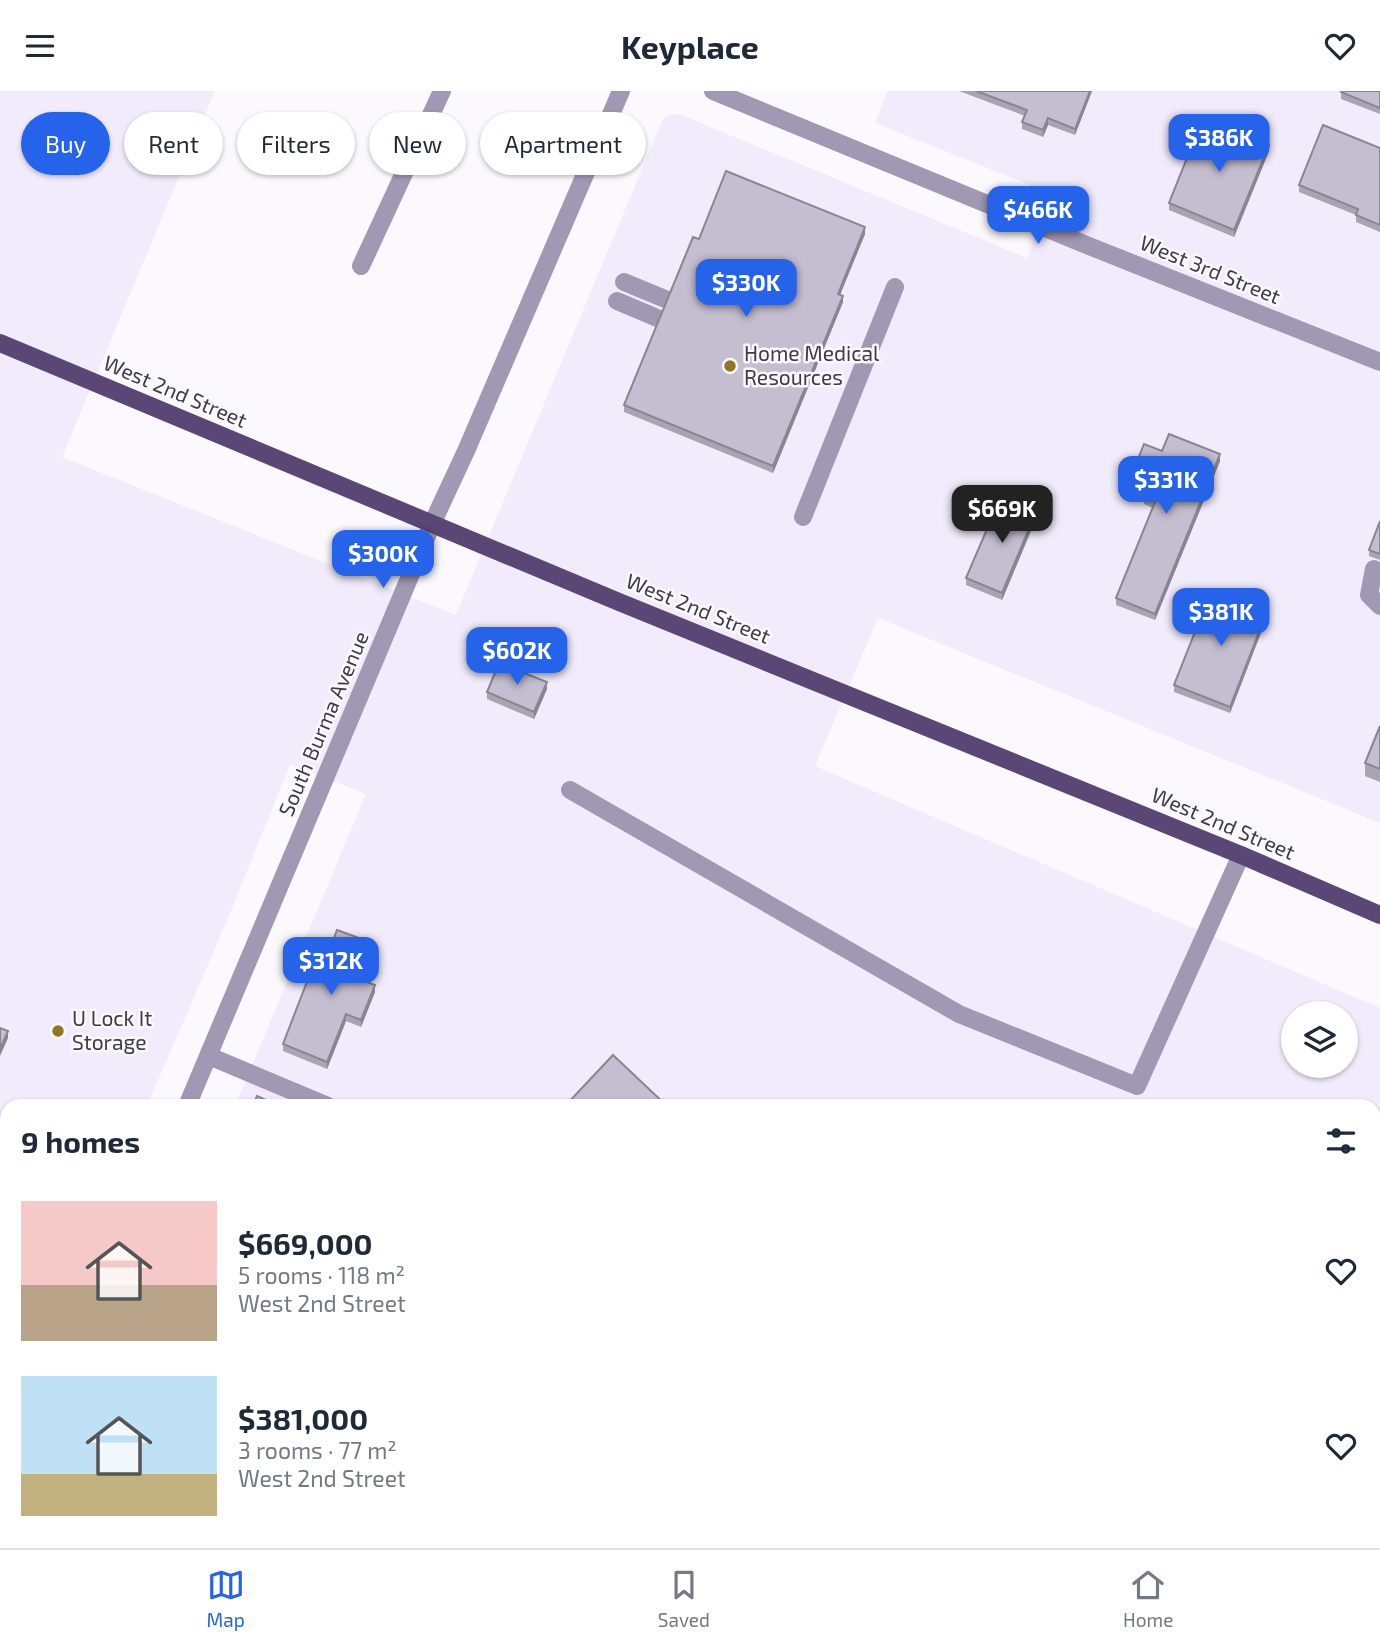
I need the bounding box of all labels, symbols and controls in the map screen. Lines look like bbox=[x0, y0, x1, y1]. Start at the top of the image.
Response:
icon: menu bbox=[21, 27, 59, 65]
text: Keyplace bbox=[621, 27, 759, 65]
icon: heart bbox=[1321, 27, 1359, 65]
chip: Buy bbox=[21, 112, 110, 175]
chip: Rent bbox=[124, 112, 223, 175]
chip: Filters bbox=[237, 112, 355, 175]
chip: New bbox=[369, 112, 466, 175]
chip: Apartment bbox=[480, 112, 646, 175]
pin: $386K bbox=[1170, 115, 1268, 174]
text: $386K bbox=[1185, 123, 1253, 151]
pin: $466K bbox=[989, 187, 1087, 246]
text: $466K bbox=[1003, 195, 1073, 223]
street label: West 3rd Street bbox=[1137, 229, 1284, 308]
pin: $330K bbox=[697, 259, 795, 319]
text: $330K bbox=[712, 268, 780, 296]
place label: Home Medical Resources bbox=[744, 340, 880, 389]
street label: West 2nd Street bbox=[100, 349, 251, 432]
marker: Home Medical Resources bbox=[722, 358, 738, 374]
pin: $331K bbox=[1117, 457, 1215, 516]
text: $331K bbox=[1134, 465, 1198, 493]
pin: $669K bbox=[953, 485, 1051, 545]
text: $669K bbox=[968, 494, 1036, 522]
pin: $300K bbox=[334, 531, 432, 590]
text: $300K bbox=[348, 539, 418, 567]
street label: West 2nd Street bbox=[623, 567, 774, 648]
pin: $381K bbox=[1172, 589, 1270, 648]
text: $381K bbox=[1188, 597, 1254, 625]
street label: South Burma Avenue bbox=[272, 627, 373, 820]
pin: $602K bbox=[468, 627, 566, 687]
text: $602K bbox=[482, 636, 552, 664]
street label: West 2nd Street bbox=[1148, 781, 1299, 864]
pin: $312K bbox=[282, 937, 380, 997]
text: $312K bbox=[299, 946, 363, 974]
map controls bbox=[1281, 1001, 1358, 1078]
button: layers bbox=[1281, 1001, 1358, 1078]
place label: U Lock It Storage bbox=[72, 1005, 152, 1054]
marker: U Lock It Storage bbox=[50, 1023, 66, 1039]
icon: filters bbox=[1322, 1122, 1360, 1160]
text: 9 homes bbox=[21, 1123, 140, 1159]
text: $669,000 bbox=[238, 1225, 373, 1261]
icon: home bbox=[77, 1229, 161, 1313]
icon: heart bbox=[1322, 1252, 1360, 1290]
text: 5 rooms · 118 m² bbox=[238, 1261, 405, 1289]
text: West 2nd Street bbox=[238, 1289, 406, 1317]
text: $381,000 bbox=[238, 1400, 368, 1436]
icon: home bbox=[77, 1404, 161, 1488]
icon: heart bbox=[1322, 1427, 1360, 1465]
text: 3 rooms · 77 m² bbox=[238, 1436, 397, 1464]
text: West 2nd Street bbox=[238, 1464, 406, 1492]
tab: Map bbox=[207, 1566, 245, 1631]
tab: Saved bbox=[658, 1566, 710, 1631]
tab: Home bbox=[1123, 1566, 1173, 1631]

